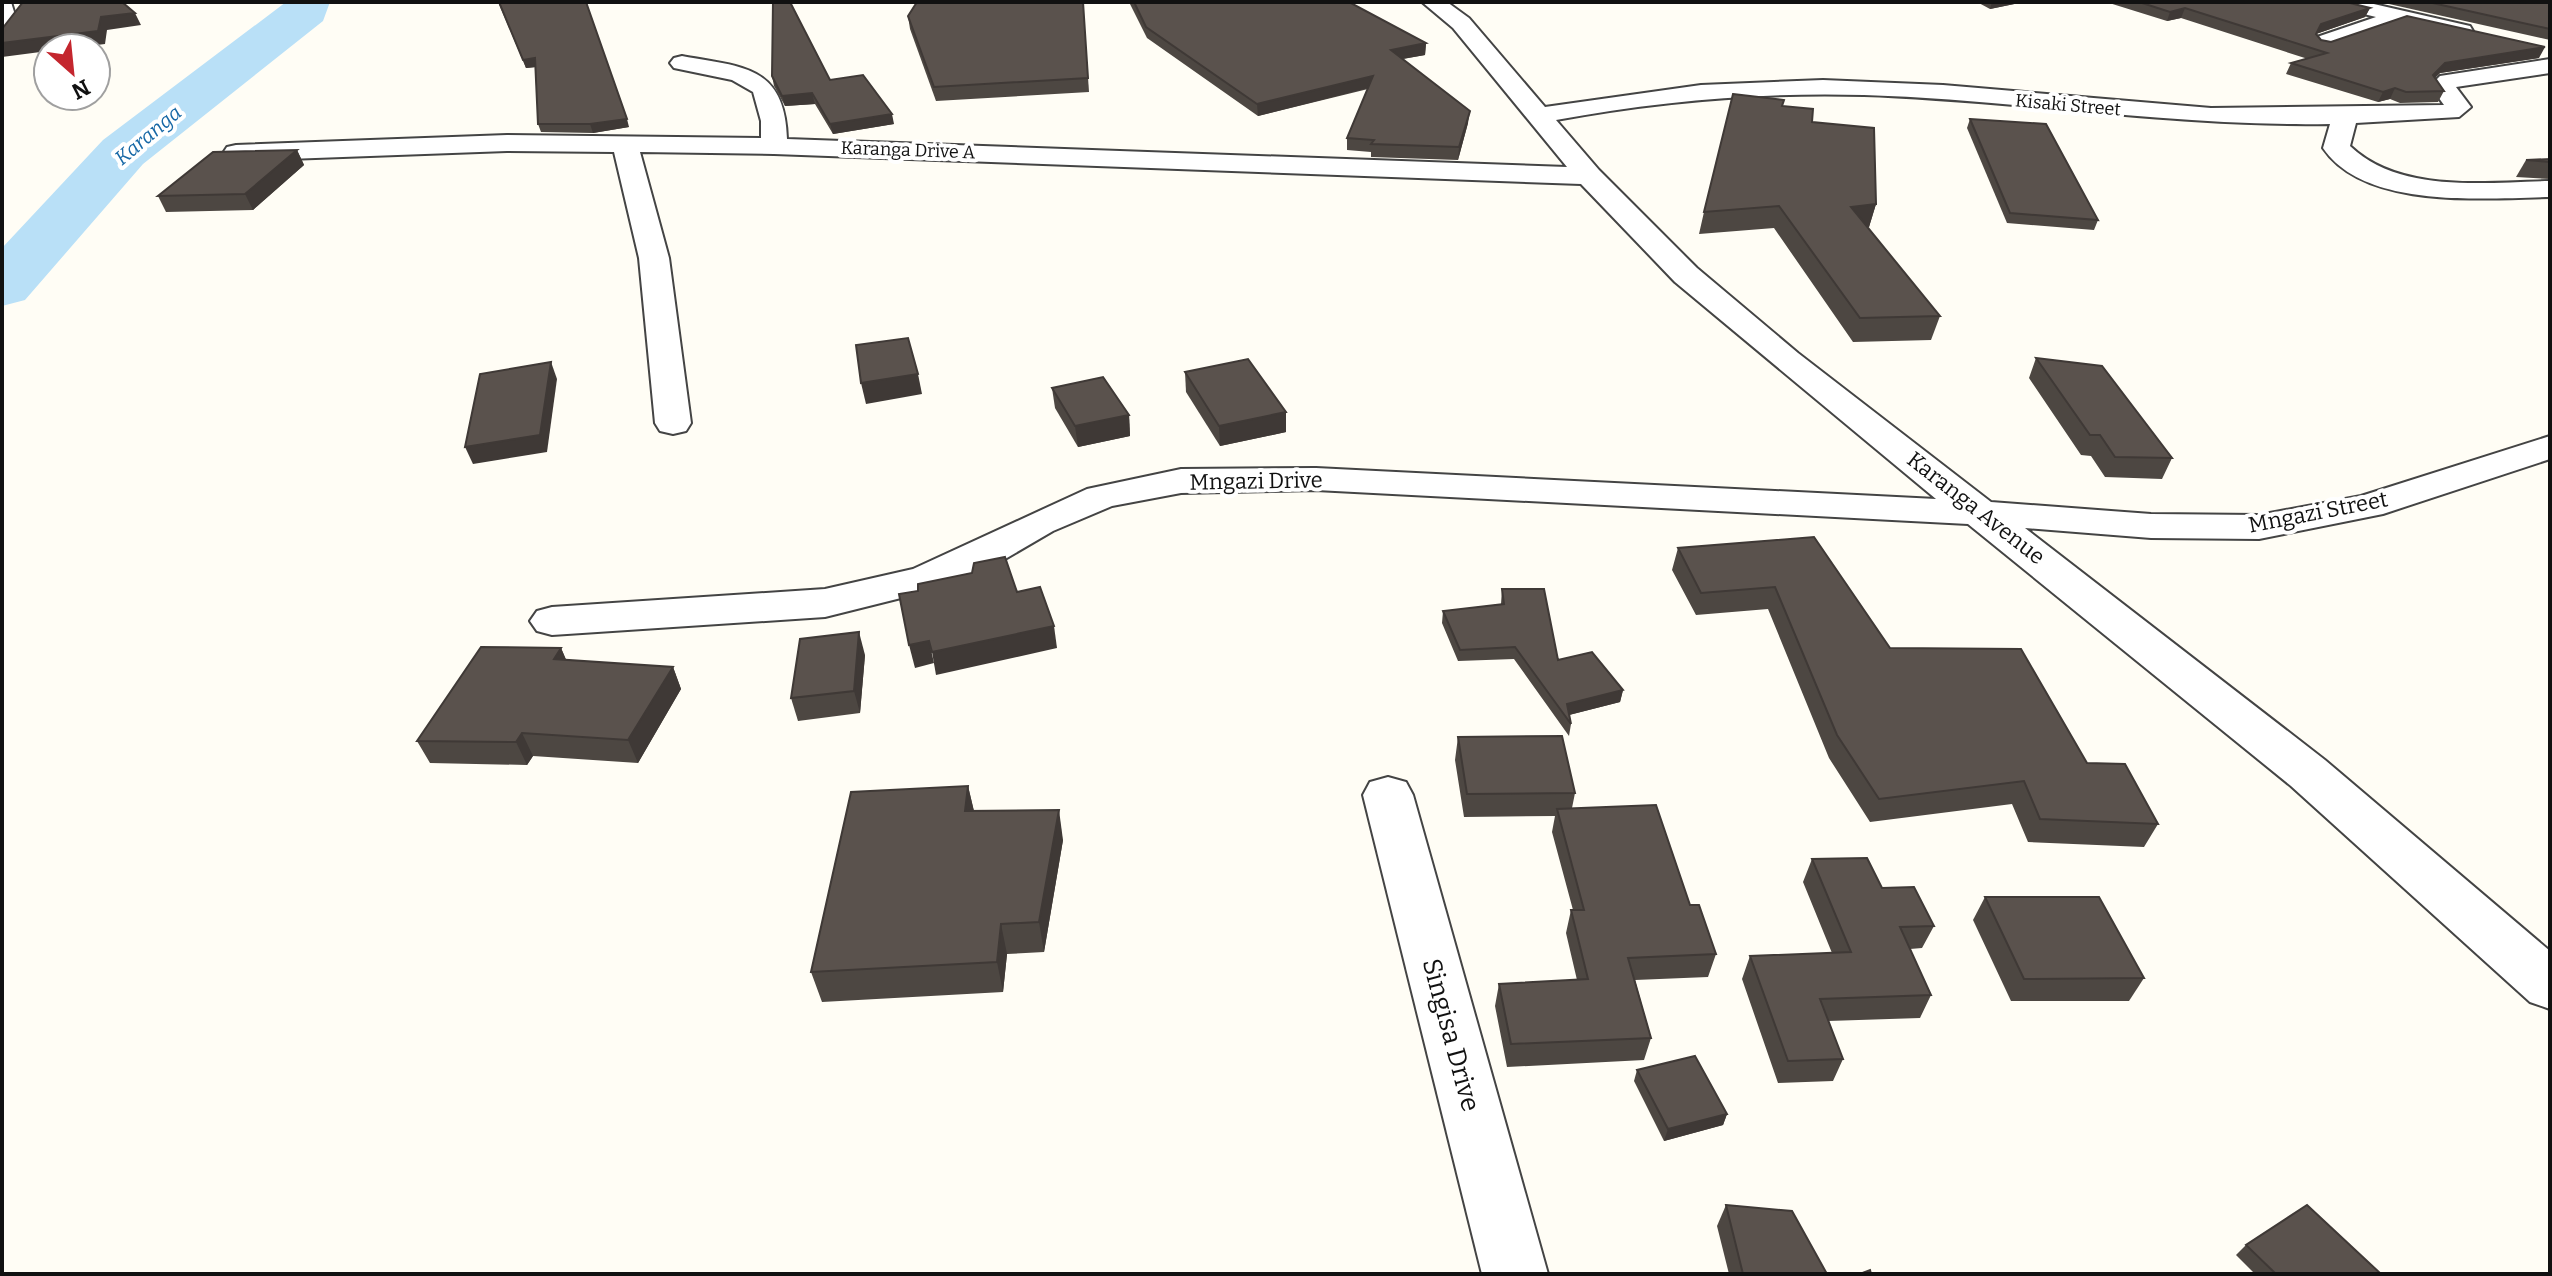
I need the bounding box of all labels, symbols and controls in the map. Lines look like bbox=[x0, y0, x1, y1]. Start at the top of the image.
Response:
north arrow bbox=[32, 32, 112, 112]
text: N bbox=[67, 73, 95, 105]
street label: Kisaki Street bbox=[2014, 89, 2122, 121]
water label: Karanga bbox=[110, 100, 186, 170]
street label: Karanga Drive A bbox=[840, 137, 976, 163]
street label: Karanga Avenue bbox=[1902, 446, 2050, 570]
street label: Mngazi Drive bbox=[1189, 466, 1323, 496]
street label: Mngazi Street bbox=[2246, 485, 2390, 539]
street label: Singisa Drive bbox=[1416, 955, 1486, 1115]

